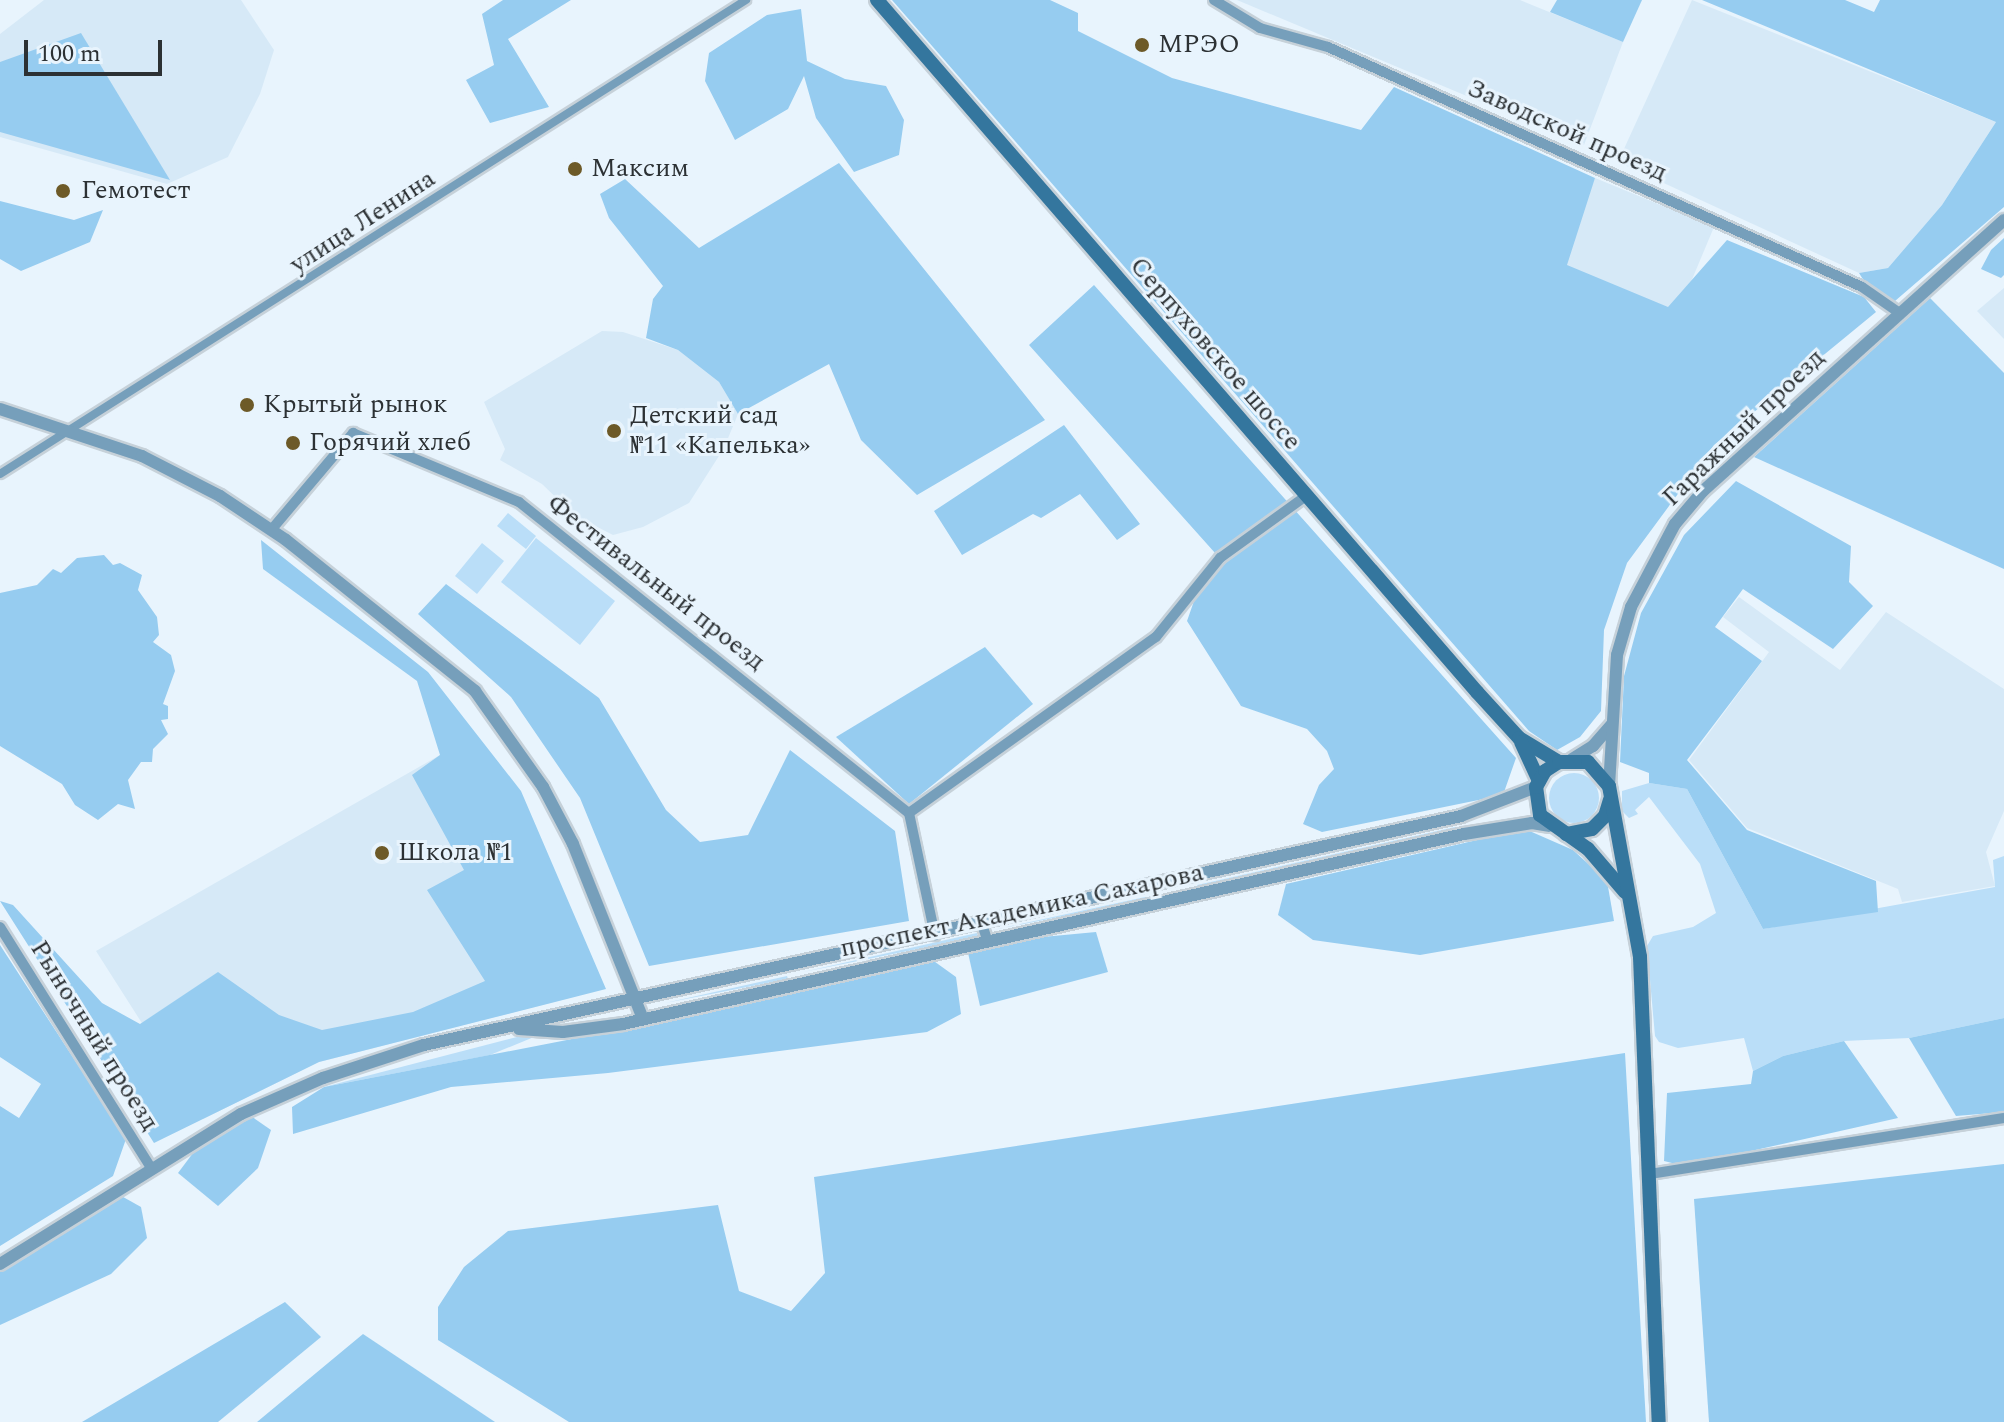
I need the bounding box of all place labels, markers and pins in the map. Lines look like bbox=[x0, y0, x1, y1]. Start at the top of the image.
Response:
place label: МРЭО bbox=[1158, 29, 1240, 61]
marker: МРЭО bbox=[1133, 36, 1151, 54]
place label: Максим bbox=[591, 153, 689, 185]
marker: Максим bbox=[566, 160, 584, 178]
place label: Гемотест bbox=[81, 175, 190, 207]
marker: Гемотест bbox=[52, 180, 74, 202]
place label: Крытый рынок bbox=[263, 389, 448, 421]
marker: Крытый рынок bbox=[238, 396, 256, 414]
place label: Детский сад №11 «Капелька» bbox=[630, 400, 810, 462]
marker: Детский сад №11 «Капелька» bbox=[605, 422, 623, 440]
place label: Горячий хлеб bbox=[309, 427, 471, 459]
marker: Горячий хлеб bbox=[284, 434, 302, 452]
place label: Школа №1 bbox=[398, 837, 513, 869]
marker: Школа №1 bbox=[373, 844, 391, 862]

